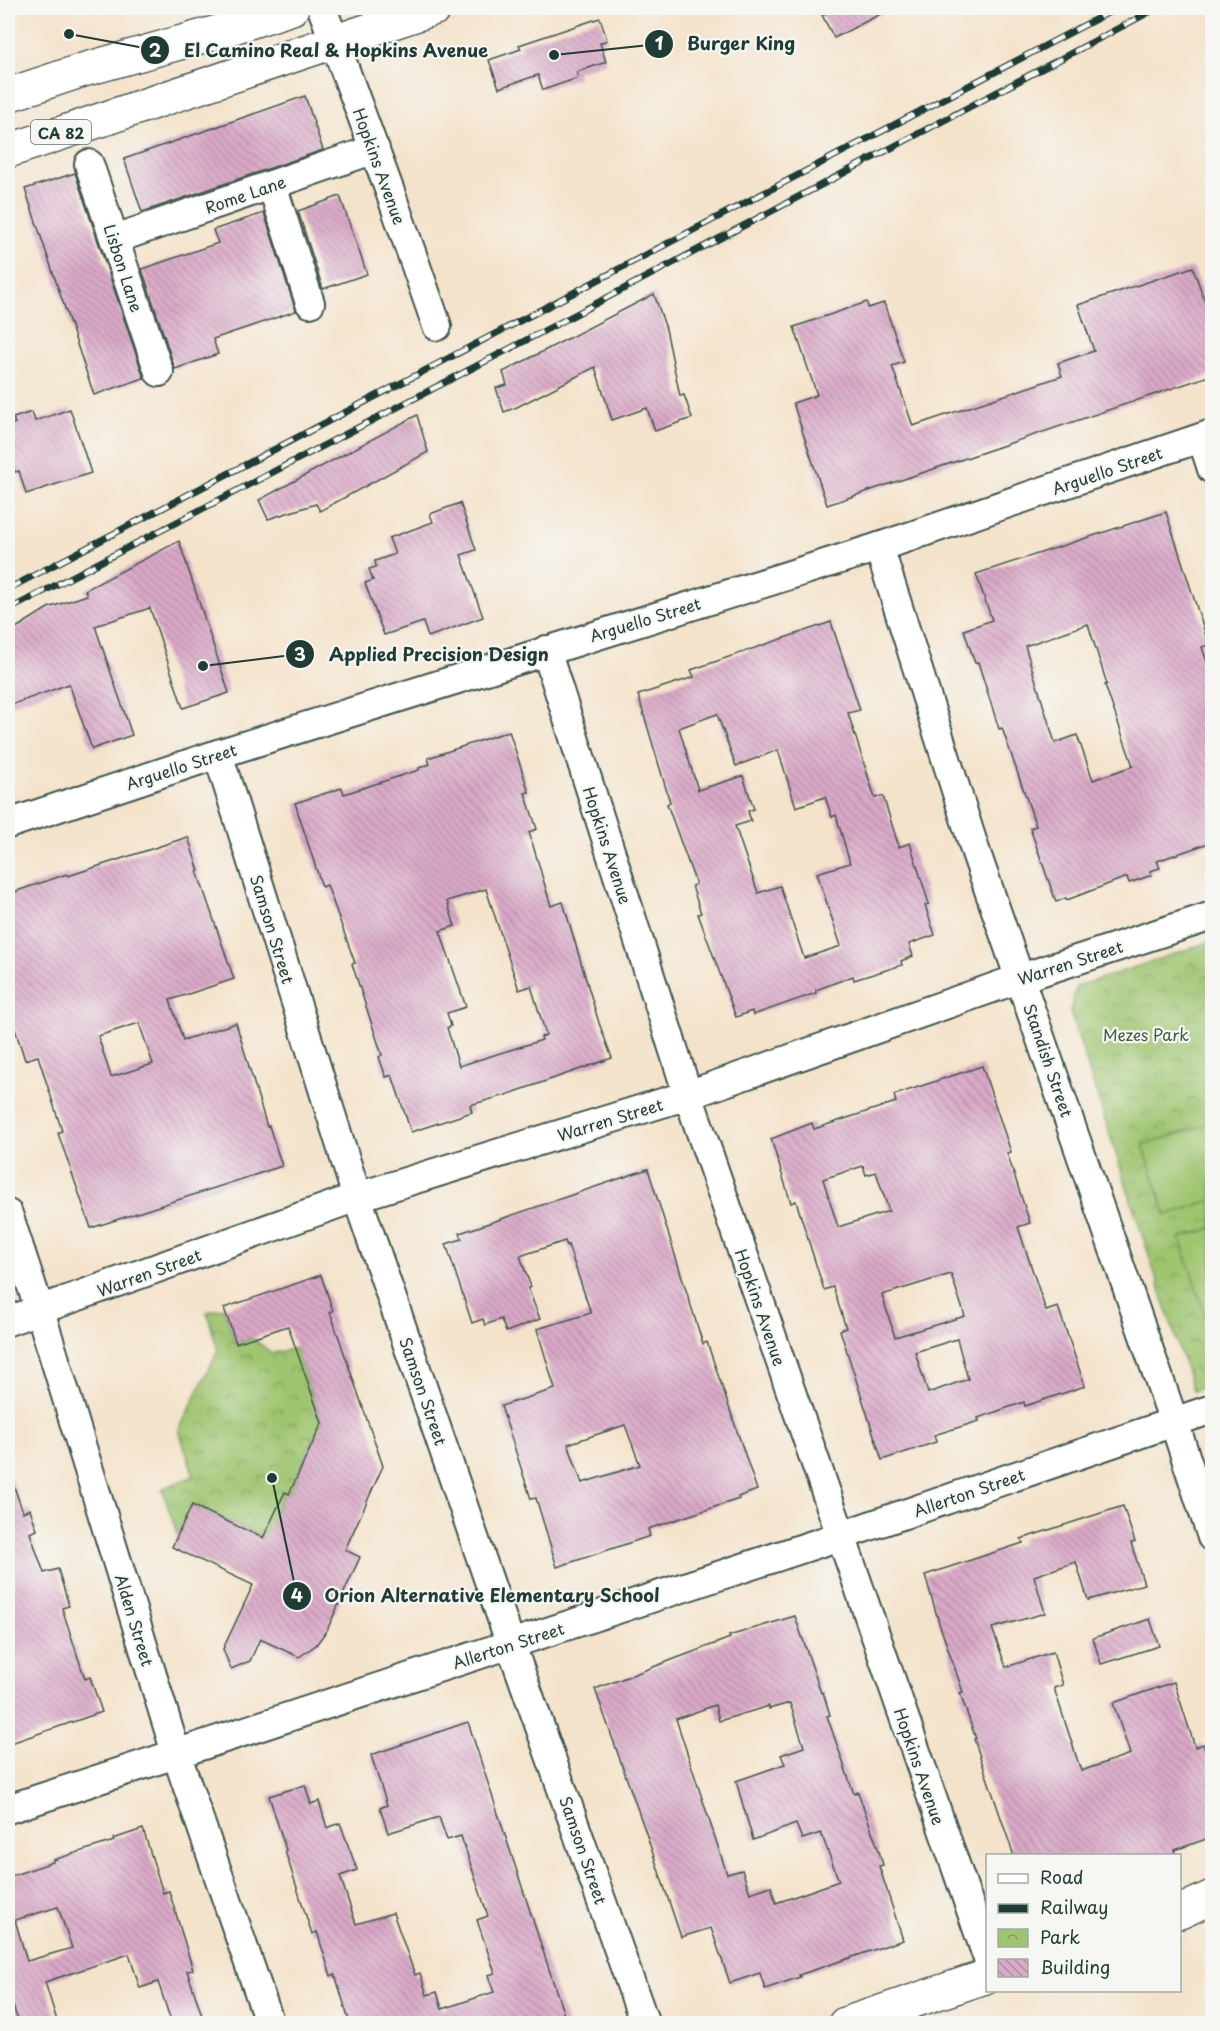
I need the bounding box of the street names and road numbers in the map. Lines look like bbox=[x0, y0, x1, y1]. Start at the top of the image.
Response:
street label: Hopkins Avenue bbox=[348, 104, 412, 228]
road number: CA 82 bbox=[31, 120, 91, 144]
street label: Rome Lane bbox=[201, 169, 289, 219]
street label: Lisbon Lane bbox=[98, 221, 150, 315]
street label: Arguello Street bbox=[1049, 440, 1166, 500]
street label: Arguello Street bbox=[586, 591, 704, 647]
street label: Arguello Street bbox=[123, 737, 240, 795]
street label: Hopkins Avenue bbox=[578, 783, 638, 907]
street label: Samson Street bbox=[245, 872, 301, 987]
street label: Warren Street bbox=[1014, 934, 1126, 990]
street label: Standish Street bbox=[1018, 1000, 1080, 1120]
street label: Warren Street bbox=[554, 1091, 666, 1146]
street label: Warren Street bbox=[94, 1242, 205, 1302]
street label: Hopkins Avenue bbox=[730, 1245, 792, 1369]
street label: Samson Street bbox=[394, 1334, 454, 1449]
street label: Allerton Street bbox=[910, 1462, 1028, 1522]
street label: Alden Street bbox=[110, 1571, 161, 1669]
street label: Allerton Street bbox=[449, 1615, 567, 1674]
street label: Hopkins Avenue bbox=[889, 1704, 951, 1828]
street label: Samson Street bbox=[554, 1793, 614, 1908]

